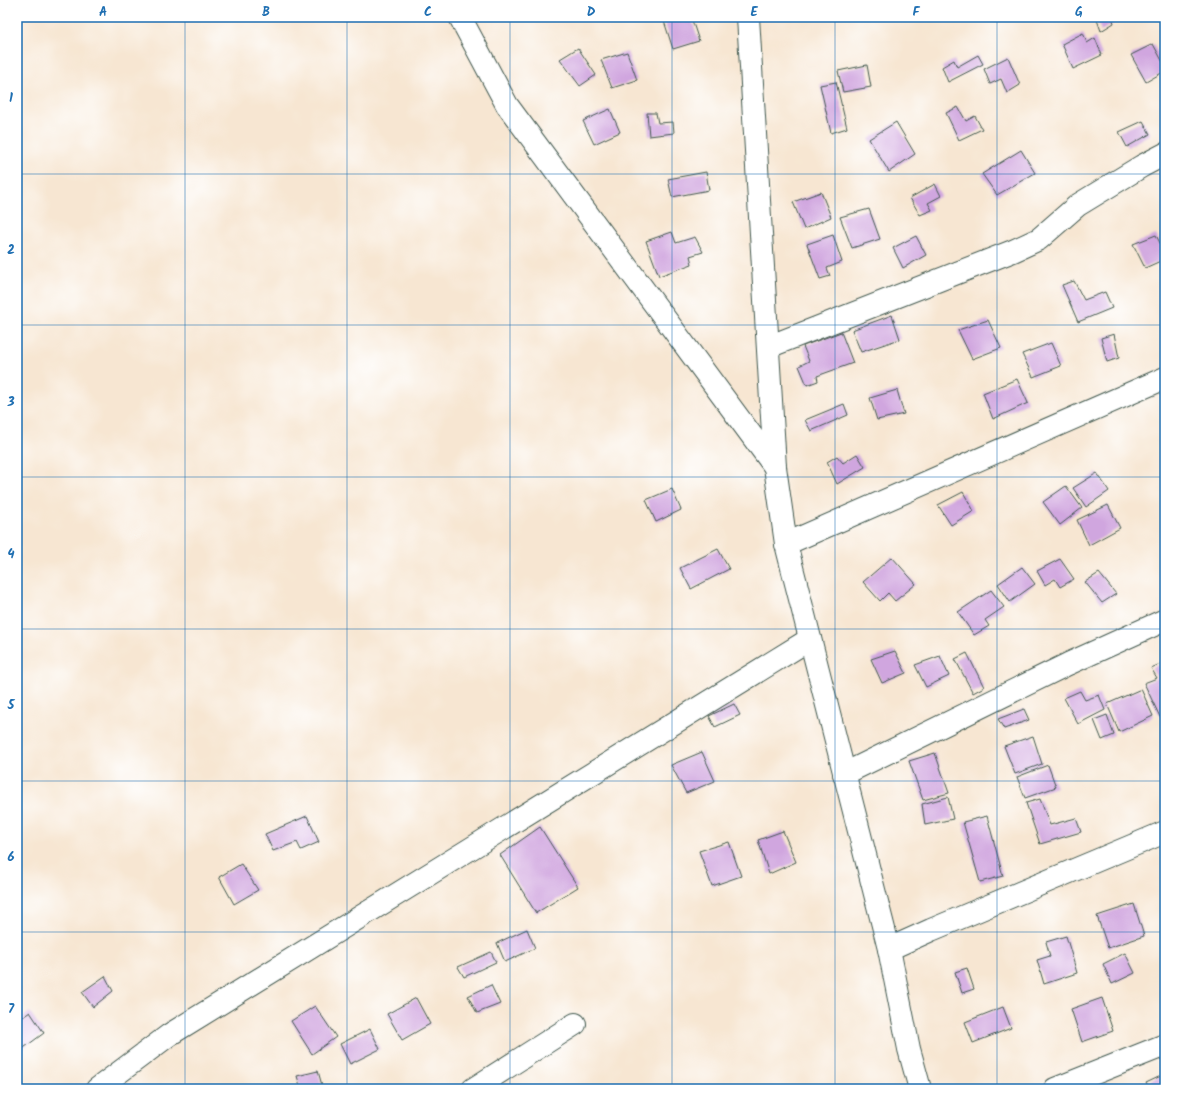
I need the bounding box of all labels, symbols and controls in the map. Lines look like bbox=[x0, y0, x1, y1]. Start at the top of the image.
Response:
text: A bbox=[99, 2, 107, 23]
text: B bbox=[262, 2, 270, 23]
text: C bbox=[424, 2, 432, 23]
text: D bbox=[587, 2, 596, 23]
text: E bbox=[750, 2, 758, 23]
text: F bbox=[912, 2, 920, 23]
text: G bbox=[1075, 2, 1083, 23]
text: 1 bbox=[9, 88, 13, 109]
text: 2 bbox=[7, 240, 15, 261]
text: 3 bbox=[6, 392, 15, 413]
text: 4 bbox=[7, 544, 15, 565]
text: 5 bbox=[7, 695, 16, 716]
text: 6 bbox=[7, 847, 15, 868]
text: 7 bbox=[8, 999, 15, 1020]

